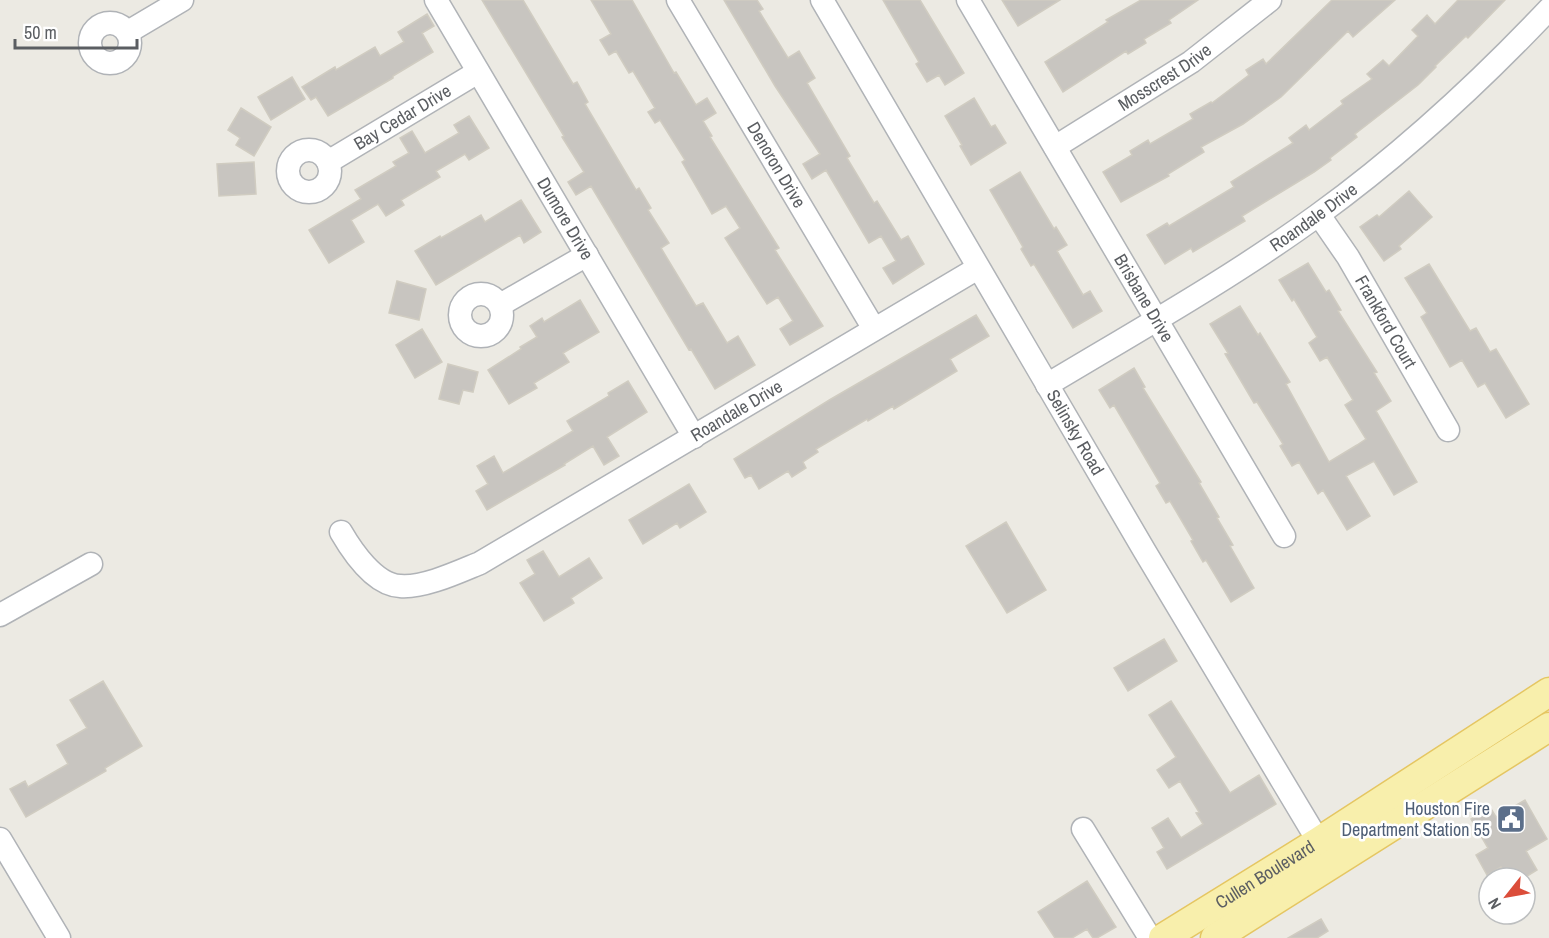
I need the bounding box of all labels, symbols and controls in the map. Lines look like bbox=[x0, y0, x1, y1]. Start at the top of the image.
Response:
scale bar bbox=[15, 12, 136, 50]
text: 50 m bbox=[24, 20, 57, 45]
street label: Mosscrest Drive bbox=[1113, 38, 1216, 117]
street label: Bay Cedar Drive bbox=[349, 78, 456, 156]
street label: Denoron Drive bbox=[741, 117, 812, 212]
street label: Dumore Drive bbox=[531, 173, 600, 264]
street label: Roandale Drive bbox=[1265, 177, 1362, 257]
street label: Brisbane Drive bbox=[1108, 249, 1180, 347]
street label: Frankford Court bbox=[1349, 271, 1423, 373]
street label: Roandale Drive bbox=[686, 374, 787, 447]
street label: Selinsky Road bbox=[1041, 385, 1110, 480]
place label: Houston Fire Department Station 55 bbox=[1341, 796, 1490, 842]
public building icon: Houston Fire Department Station 55 bbox=[1495, 803, 1527, 835]
street label: Cullen Boulevard bbox=[1210, 834, 1319, 915]
north arrow bbox=[1477, 866, 1537, 926]
text: N bbox=[1482, 894, 1506, 913]

